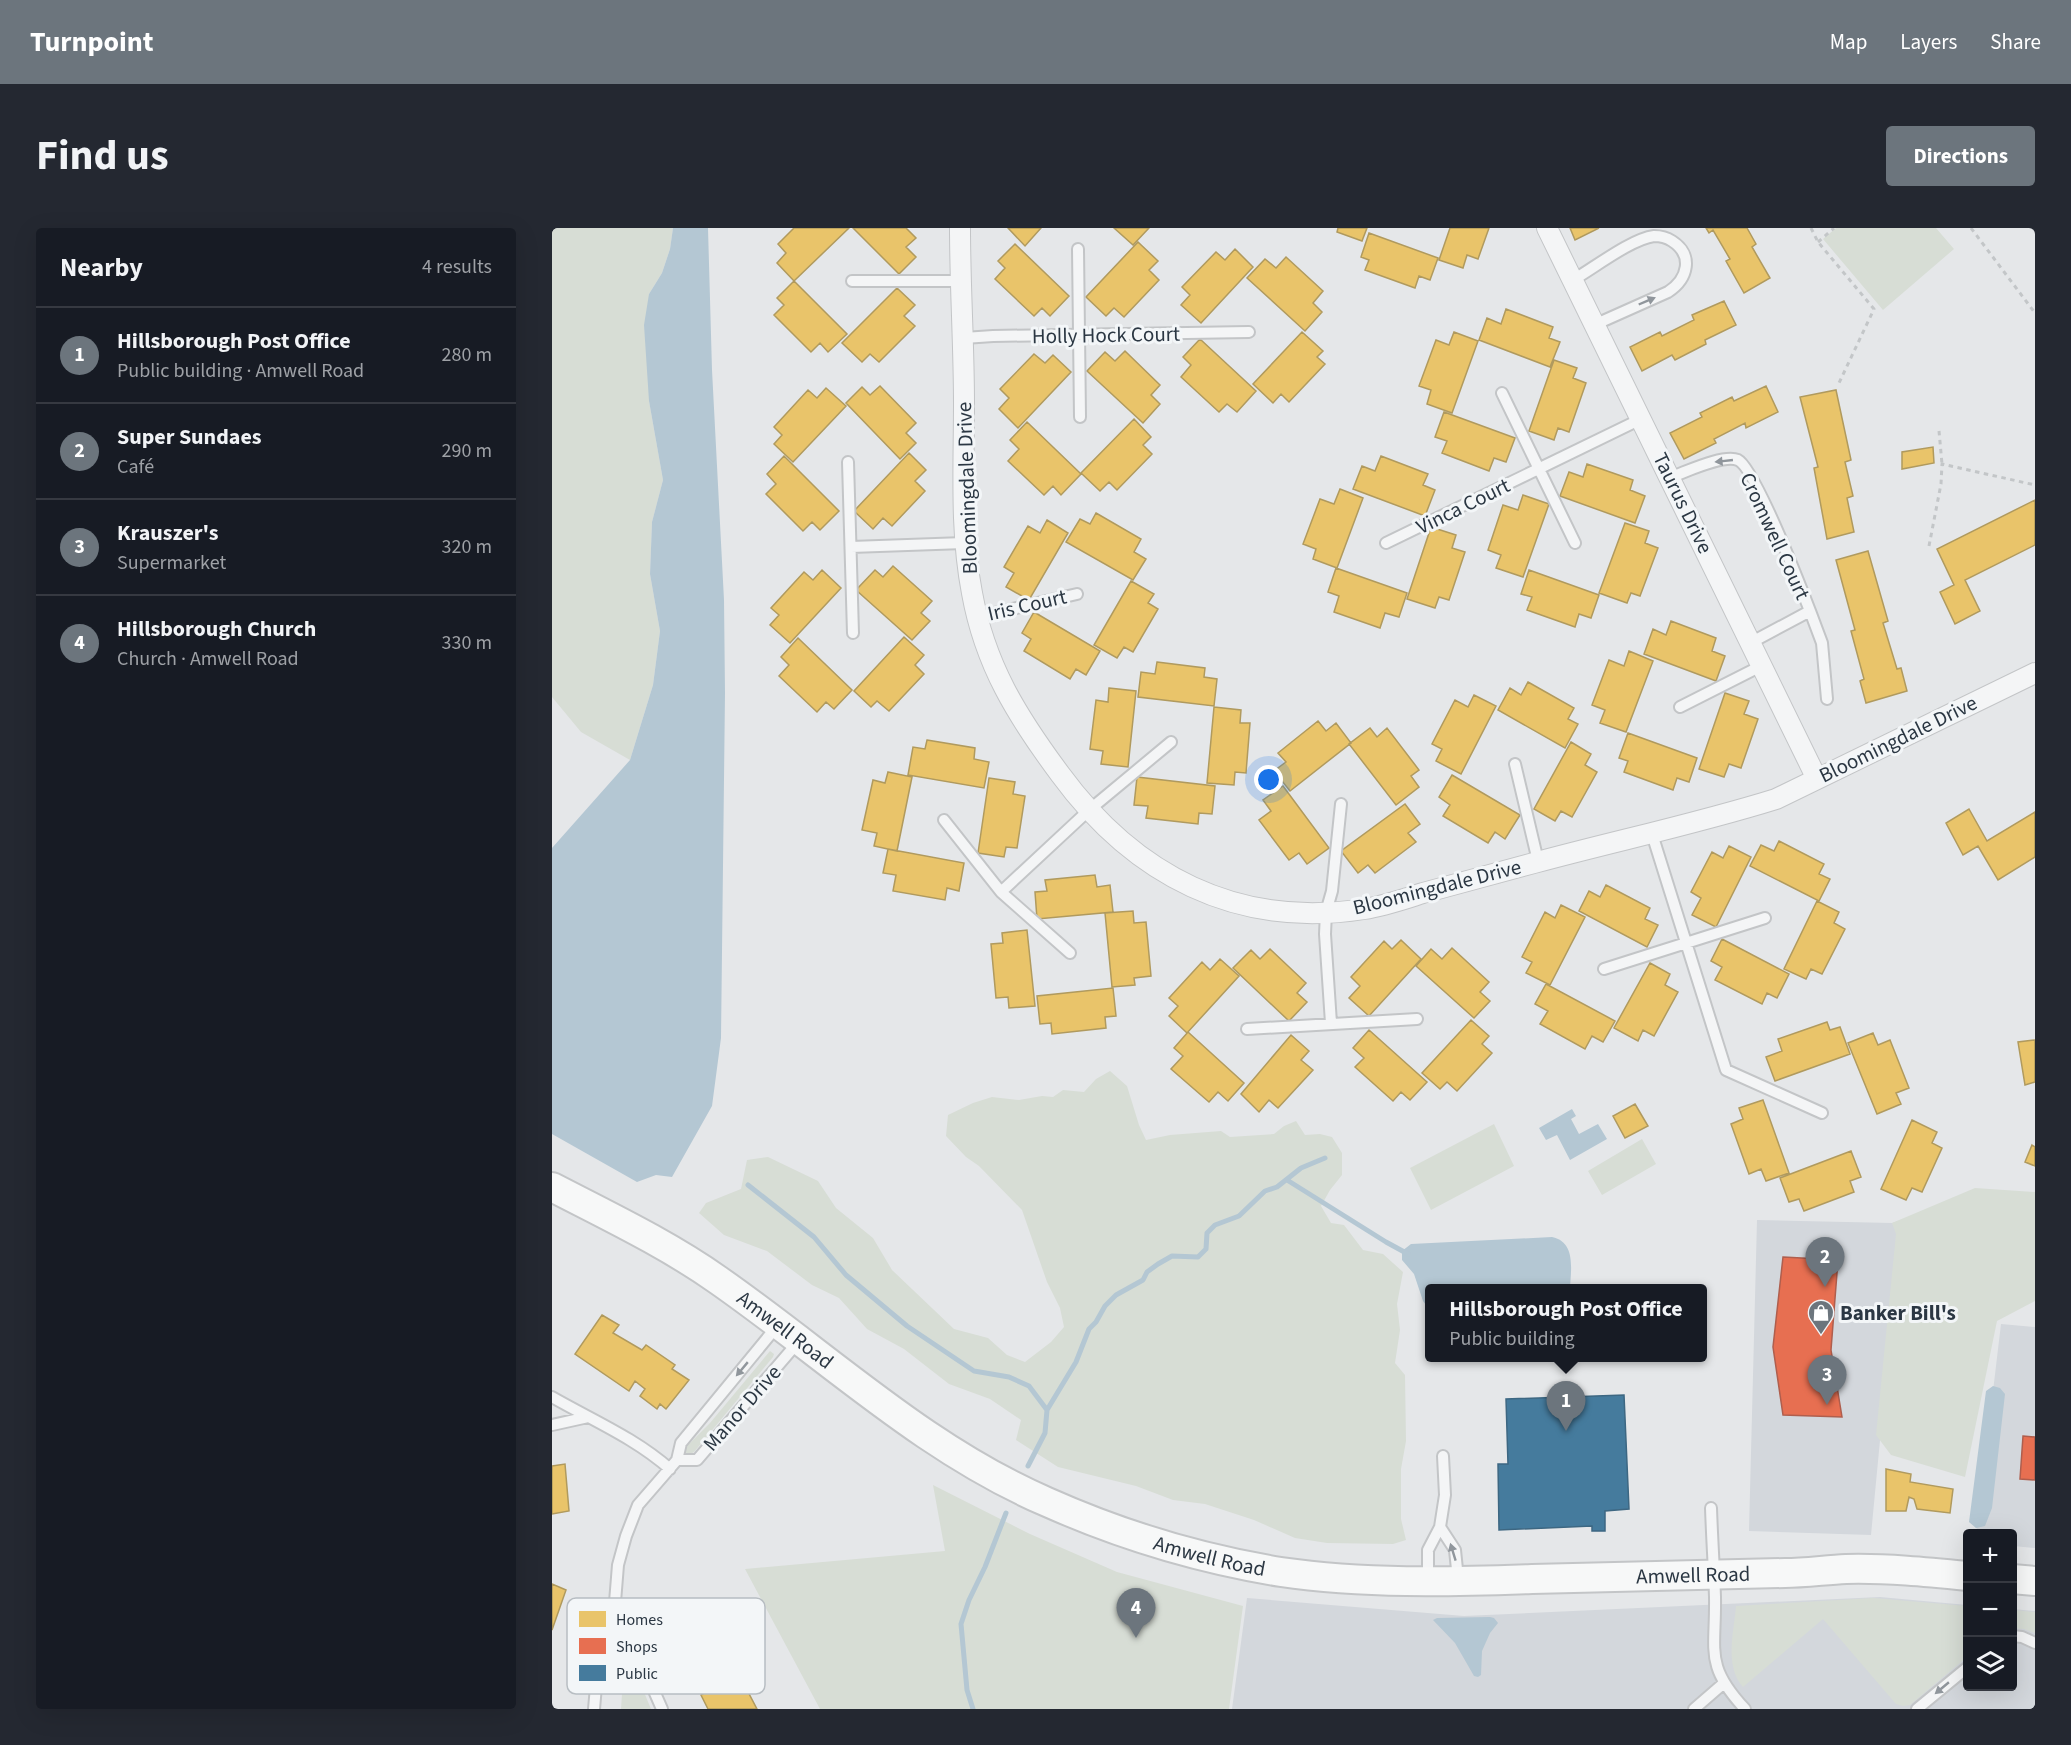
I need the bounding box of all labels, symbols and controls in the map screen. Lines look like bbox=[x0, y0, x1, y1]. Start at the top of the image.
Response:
text: Turnpoint bbox=[30, 22, 154, 62]
text: Map bbox=[1830, 27, 1867, 57]
text: Layers bbox=[1900, 27, 1957, 57]
text: Share bbox=[1990, 27, 2041, 57]
text: Find us bbox=[36, 126, 169, 186]
button: Directions bbox=[1886, 126, 2035, 186]
text: Nearby bbox=[60, 249, 143, 286]
text: 4 results bbox=[422, 253, 492, 281]
one-way arrow bbox=[1639, 296, 1657, 306]
street label: Holly Hock Court bbox=[1032, 319, 1180, 351]
text: Hillsborough Post Office bbox=[117, 325, 351, 357]
text: 1 bbox=[74, 341, 85, 369]
text: 280 m bbox=[442, 341, 492, 369]
text: Public building · Amwell Road bbox=[117, 357, 364, 385]
street label: Bloomingdale Drive bbox=[949, 401, 985, 575]
text: Super Sundaes bbox=[117, 421, 262, 453]
text: 2 bbox=[74, 437, 85, 465]
text: 290 m bbox=[442, 437, 492, 465]
street label: Taurus Drive bbox=[1646, 447, 1720, 559]
text: Café bbox=[117, 453, 154, 481]
one-way arrow bbox=[1715, 456, 1734, 466]
street label: Cromwell Court bbox=[1732, 467, 1818, 605]
street label: Vinca Court bbox=[1411, 470, 1515, 542]
text: Krauszer's bbox=[117, 517, 218, 549]
text: 3 bbox=[74, 533, 85, 561]
text: 320 m bbox=[442, 533, 492, 561]
text: Supermarket bbox=[117, 549, 226, 577]
street label: Iris Court bbox=[985, 581, 1069, 629]
text: Hillsborough Church bbox=[117, 613, 316, 645]
text: 4 bbox=[74, 629, 85, 657]
text: 330 m bbox=[442, 629, 492, 657]
text: Church · Amwell Road bbox=[117, 645, 299, 673]
street label: Bloomingdale Drive bbox=[1814, 688, 1982, 790]
your location bbox=[1254, 765, 1283, 794]
street label: Bloomingdale Drive bbox=[1350, 852, 1524, 922]
pin: 2 bbox=[1806, 1238, 1844, 1287]
street label: Amwell Road bbox=[731, 1283, 840, 1376]
popup bbox=[1425, 1284, 1707, 1362]
text: Hillsborough Post Office bbox=[1449, 1293, 1683, 1325]
shop icon: Banker Bill's bbox=[1806, 1298, 1836, 1336]
place label: Banker Bill's bbox=[1840, 1298, 1956, 1328]
text: Public building bbox=[1449, 1325, 1575, 1353]
pin: 3 bbox=[1808, 1356, 1846, 1405]
street label: Manor Drive bbox=[696, 1358, 788, 1458]
one-way arrow bbox=[736, 1361, 749, 1376]
pin: 1 bbox=[1546, 1382, 1586, 1431]
street label: Amwell Road bbox=[1150, 1528, 1268, 1584]
map controls bbox=[1963, 1529, 2017, 1691]
button: + bbox=[1963, 1529, 2017, 1583]
one-way arrow bbox=[1448, 1543, 1457, 1561]
street label: Amwell Road bbox=[1636, 1559, 1751, 1592]
button: − bbox=[1963, 1583, 2017, 1637]
pin: 4 bbox=[1116, 1588, 1156, 1638]
legend bbox=[567, 1598, 765, 1694]
text: Homes bbox=[616, 1609, 663, 1631]
text: Shops bbox=[616, 1636, 658, 1658]
button: layers bbox=[1963, 1637, 2017, 1691]
text: Public bbox=[616, 1663, 658, 1685]
one-way arrow bbox=[1935, 1681, 1950, 1694]

